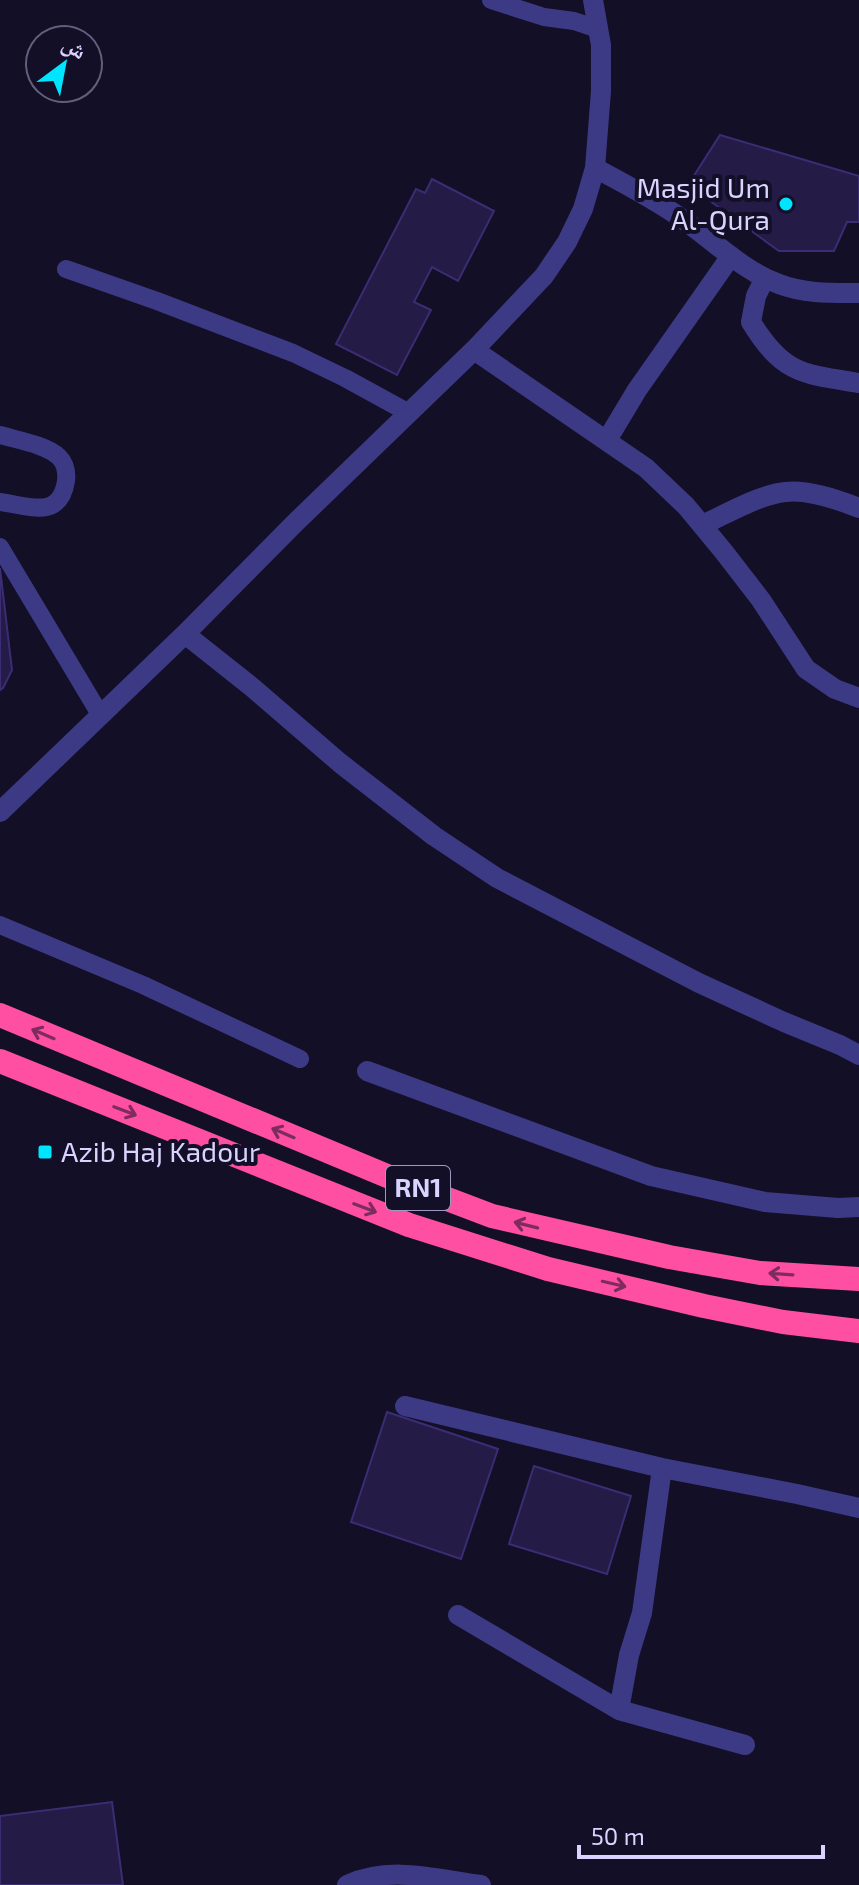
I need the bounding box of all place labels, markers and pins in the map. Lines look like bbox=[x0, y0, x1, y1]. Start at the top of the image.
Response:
place label: Masjid Um Al-Qura bbox=[636, 170, 770, 236]
marker: Masjid Um Al-Qura bbox=[777, 195, 795, 213]
place label: Azib Haj Kadour bbox=[61, 1134, 260, 1168]
marker: Azib Haj Kadour bbox=[36, 1143, 54, 1161]

